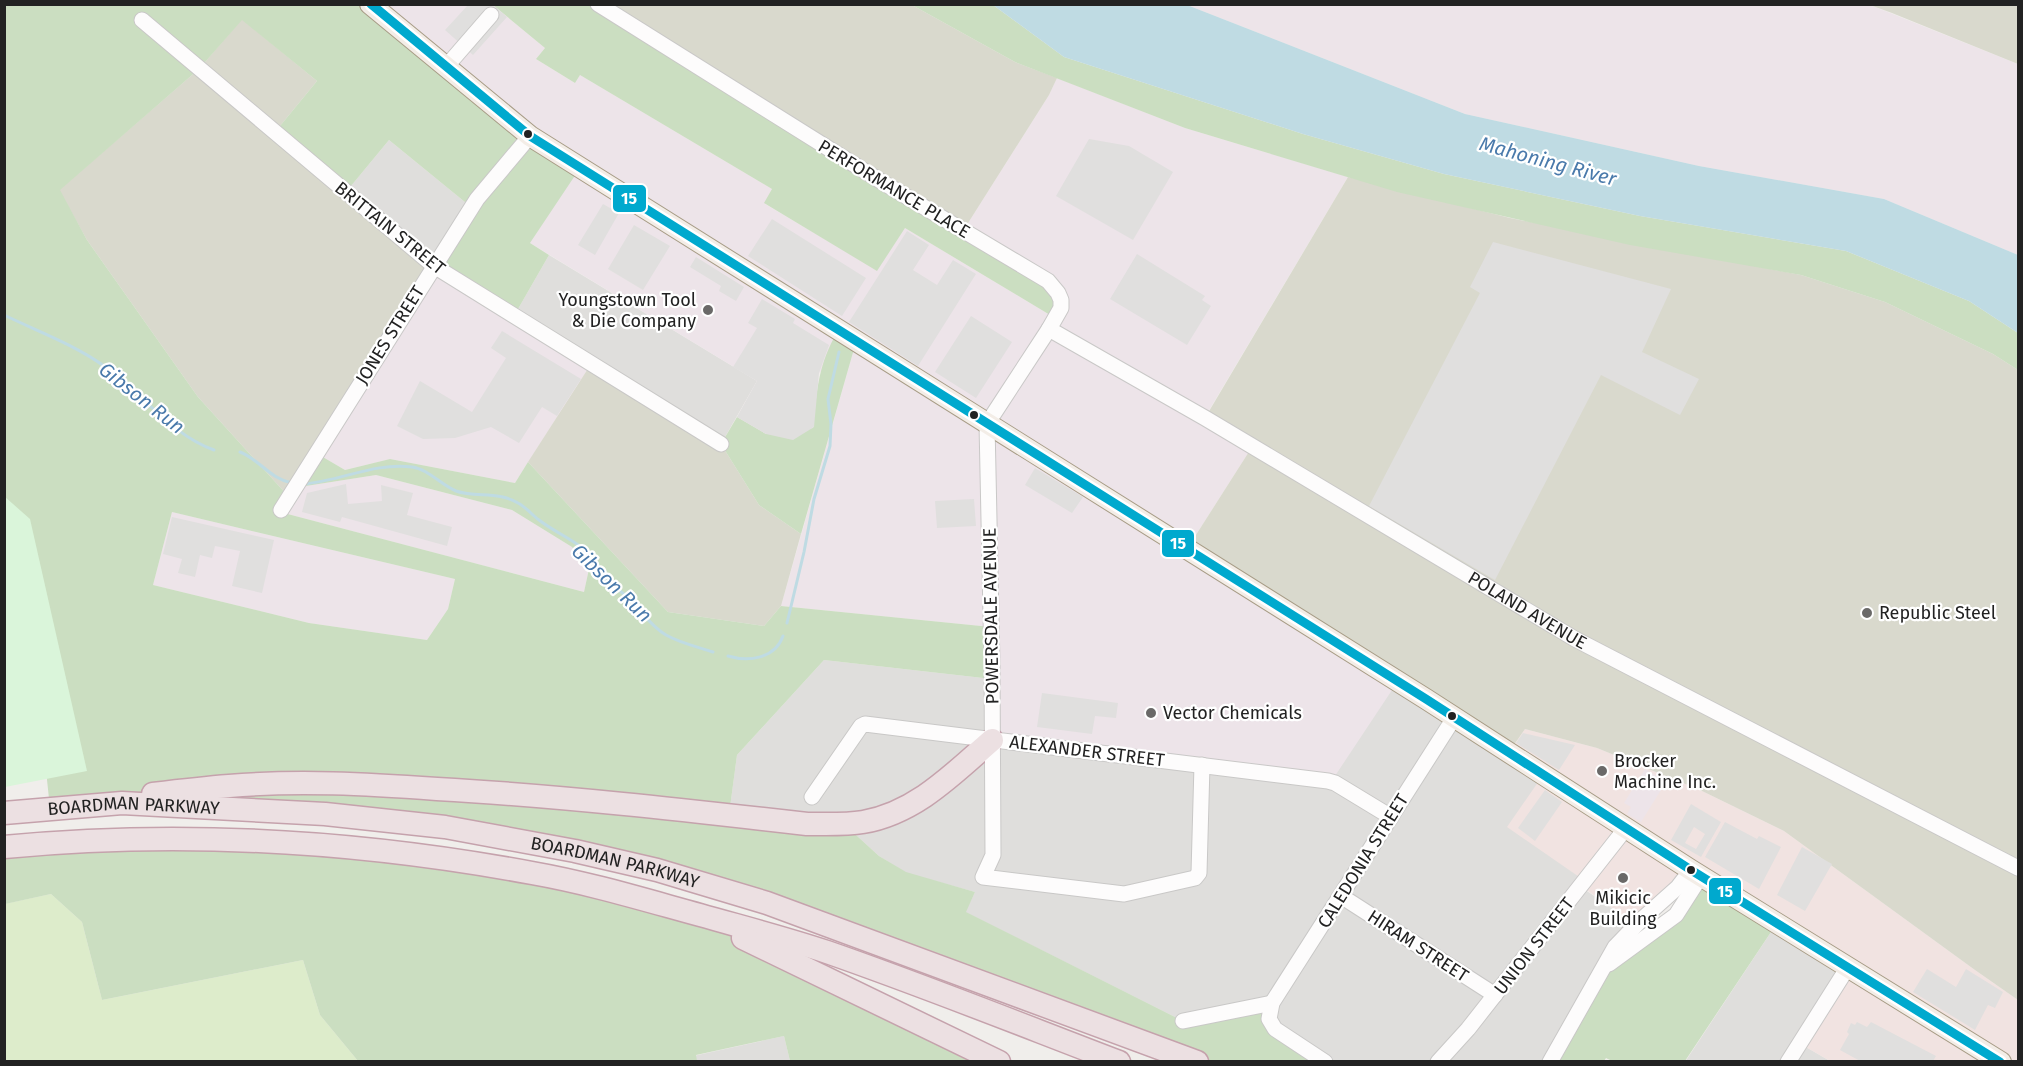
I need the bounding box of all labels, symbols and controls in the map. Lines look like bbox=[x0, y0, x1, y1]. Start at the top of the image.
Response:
unlabelled marker bbox=[522, 128, 534, 140]
water label: Mahoning River bbox=[1477, 131, 1620, 191]
street label: PERFORMANCE PLACE bbox=[814, 135, 974, 243]
street label: BRITTAIN STREET bbox=[330, 177, 450, 280]
line badge: 15 bbox=[612, 184, 647, 213]
text: 15 bbox=[621, 189, 637, 208]
street label: JONES STREET bbox=[351, 281, 429, 389]
place label: Youngstown Tool & Die Company bbox=[558, 289, 696, 332]
marker: Youngstown Tool & Die Company bbox=[701, 303, 715, 317]
water label: Gibson Run bbox=[94, 357, 190, 439]
unlabelled marker bbox=[968, 409, 980, 421]
street label: POWERSDALE AVENUE bbox=[978, 528, 1004, 704]
line badge: 15 bbox=[1161, 529, 1195, 558]
text: 15 bbox=[1170, 534, 1186, 553]
water label: Gibson Run bbox=[567, 539, 657, 627]
street label: POLAND AVENUE bbox=[1464, 567, 1590, 654]
place label: Republic Steel bbox=[1879, 602, 1996, 624]
marker: Republic Steel bbox=[1860, 606, 1874, 620]
place label: Vector Chemicals bbox=[1163, 702, 1302, 724]
marker: Vector Chemicals bbox=[1144, 706, 1158, 720]
unlabelled marker bbox=[1446, 710, 1458, 722]
street label: ALEXANDER STREET bbox=[1008, 731, 1167, 772]
place label: Brocker Machine Inc. bbox=[1614, 750, 1716, 793]
marker: Brocker Machine Inc. bbox=[1595, 764, 1609, 778]
street label: CALEDONIA STREET bbox=[1313, 789, 1413, 932]
street label: BOARDMAN PARKWAY bbox=[47, 792, 221, 820]
street label: BOARDMAN PARKWAY bbox=[529, 832, 702, 893]
unlabelled marker bbox=[1685, 864, 1697, 876]
marker: Mikicic Building bbox=[1616, 871, 1630, 885]
line badge: 15 bbox=[1708, 877, 1742, 905]
text: 15 bbox=[1717, 882, 1733, 901]
place label: Mikicic Building bbox=[1589, 887, 1657, 930]
street label: UNION STREET bbox=[1489, 892, 1579, 999]
street label: HIRAM STREET bbox=[1363, 905, 1473, 987]

